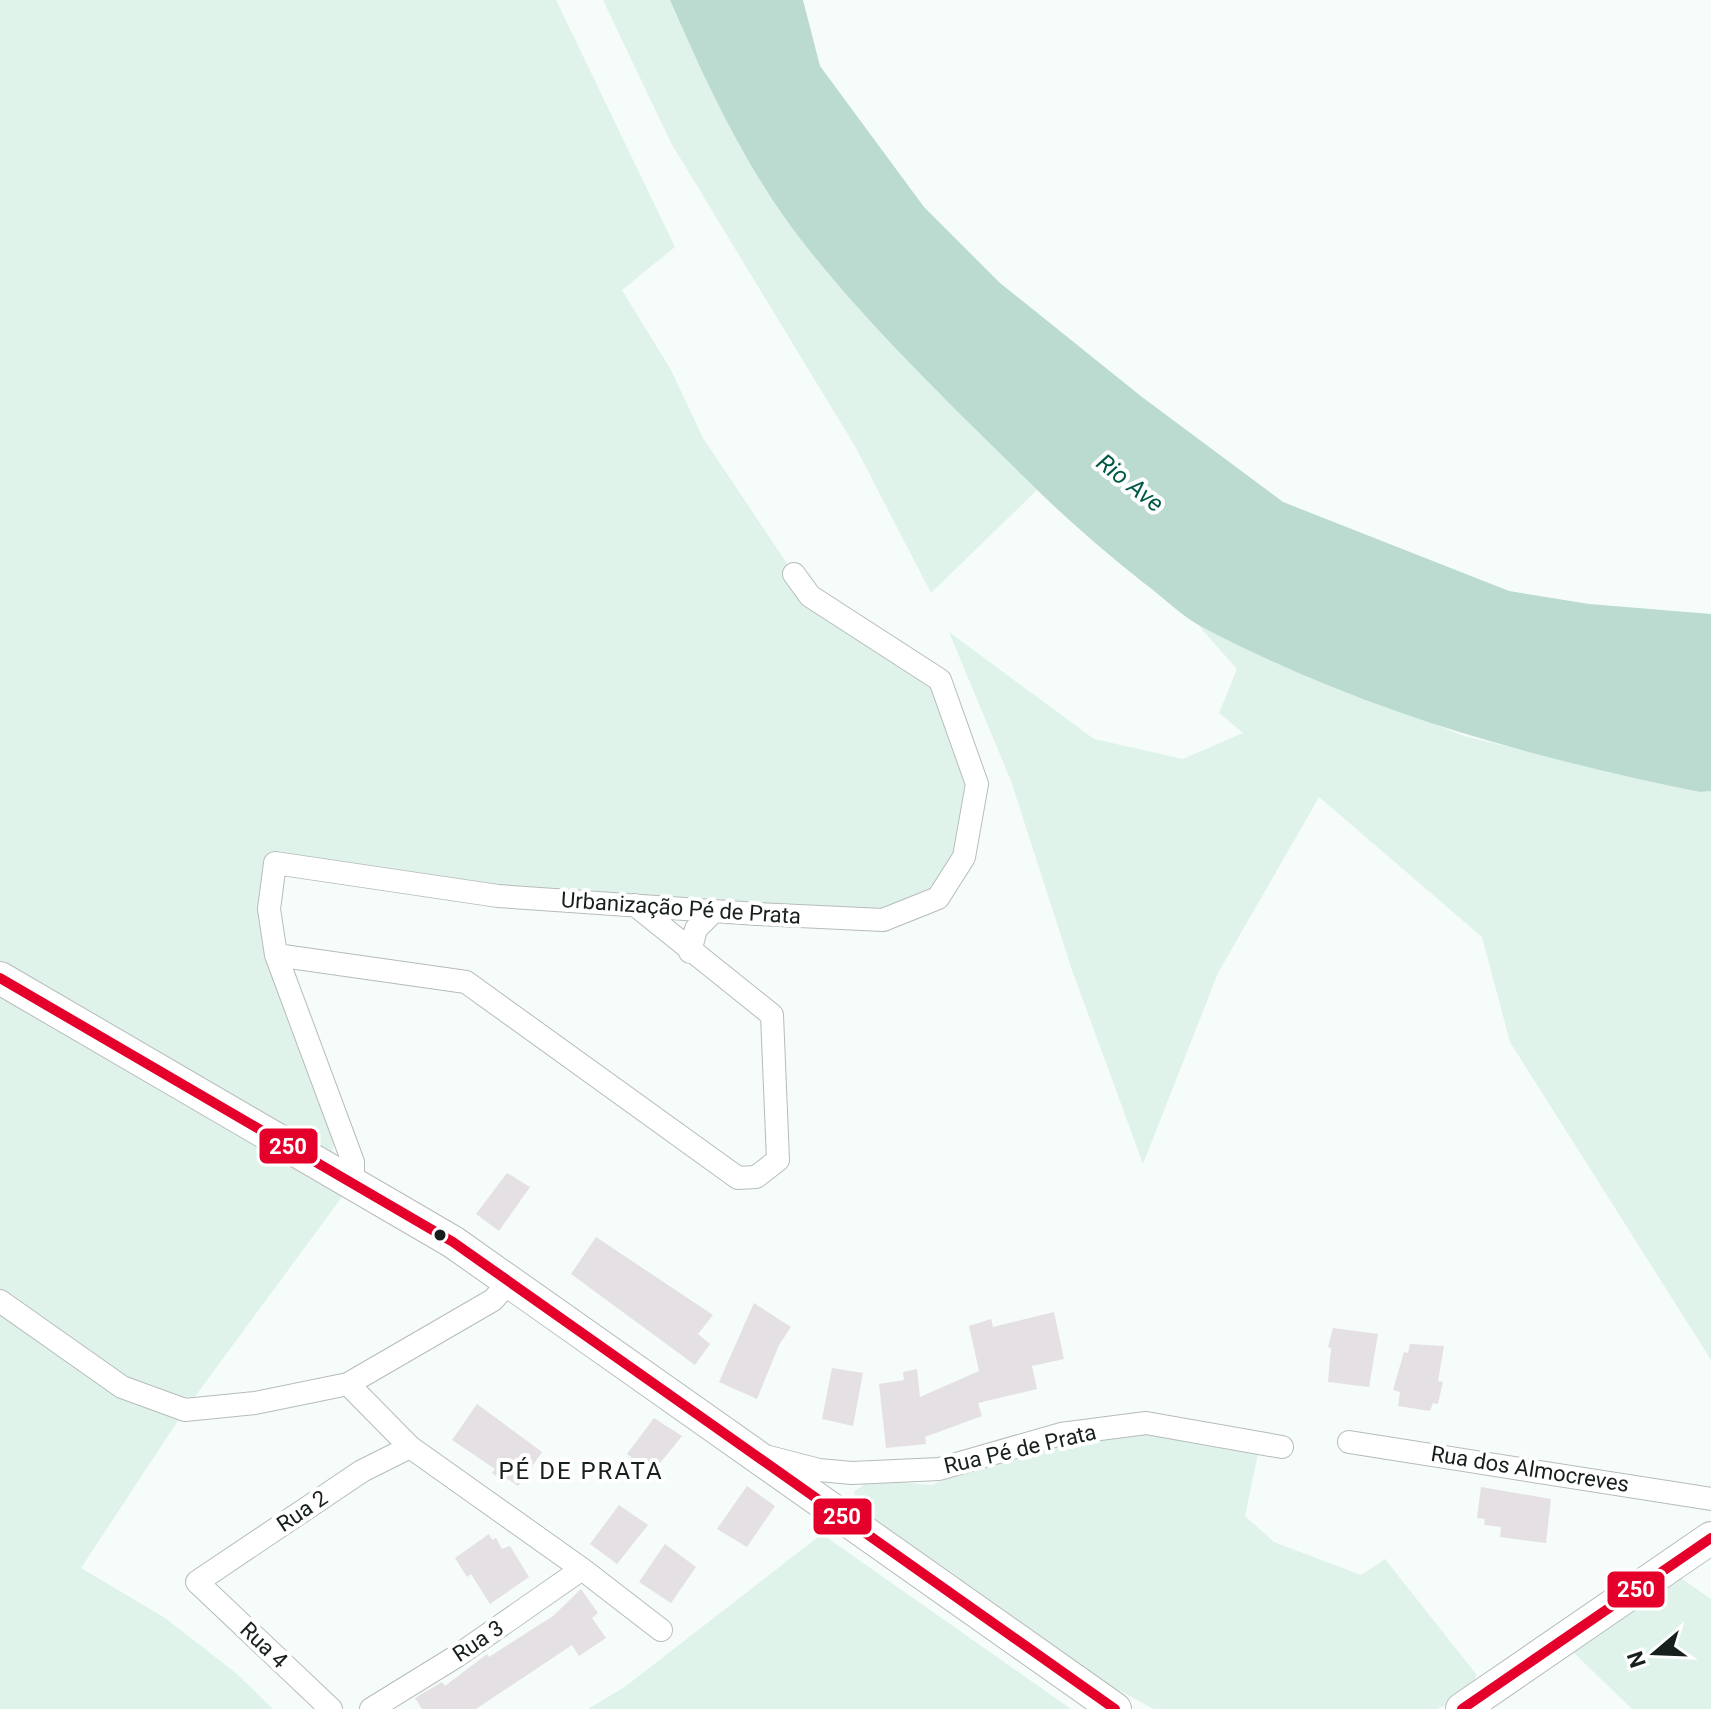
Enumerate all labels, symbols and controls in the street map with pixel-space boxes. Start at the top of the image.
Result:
water label: Rio Ave [1091,448,1169,518]
street label: Urbanização Pé de Prata [560,887,802,929]
line badge: 250 [258,1127,319,1165]
text: 250 [269,1134,307,1159]
unlabelled marker [432,1227,448,1243]
street label: Rua Pé de Prata [941,1419,1099,1479]
street label: Rua dos Almocreves [1429,1441,1631,1497]
district label: PÉ DE PRATA [498,1457,664,1485]
street label: Rua 2 [272,1485,332,1537]
line badge: 250 [812,1497,873,1536]
text: 250 [823,1504,861,1529]
line badge: 250 [1606,1570,1666,1609]
text: 250 [1617,1577,1655,1602]
north arrow [1615,1613,1695,1693]
street label: Rua 3 [448,1615,508,1667]
street label: Rua 4 [235,1617,293,1673]
text: N [1622,1648,1651,1671]

